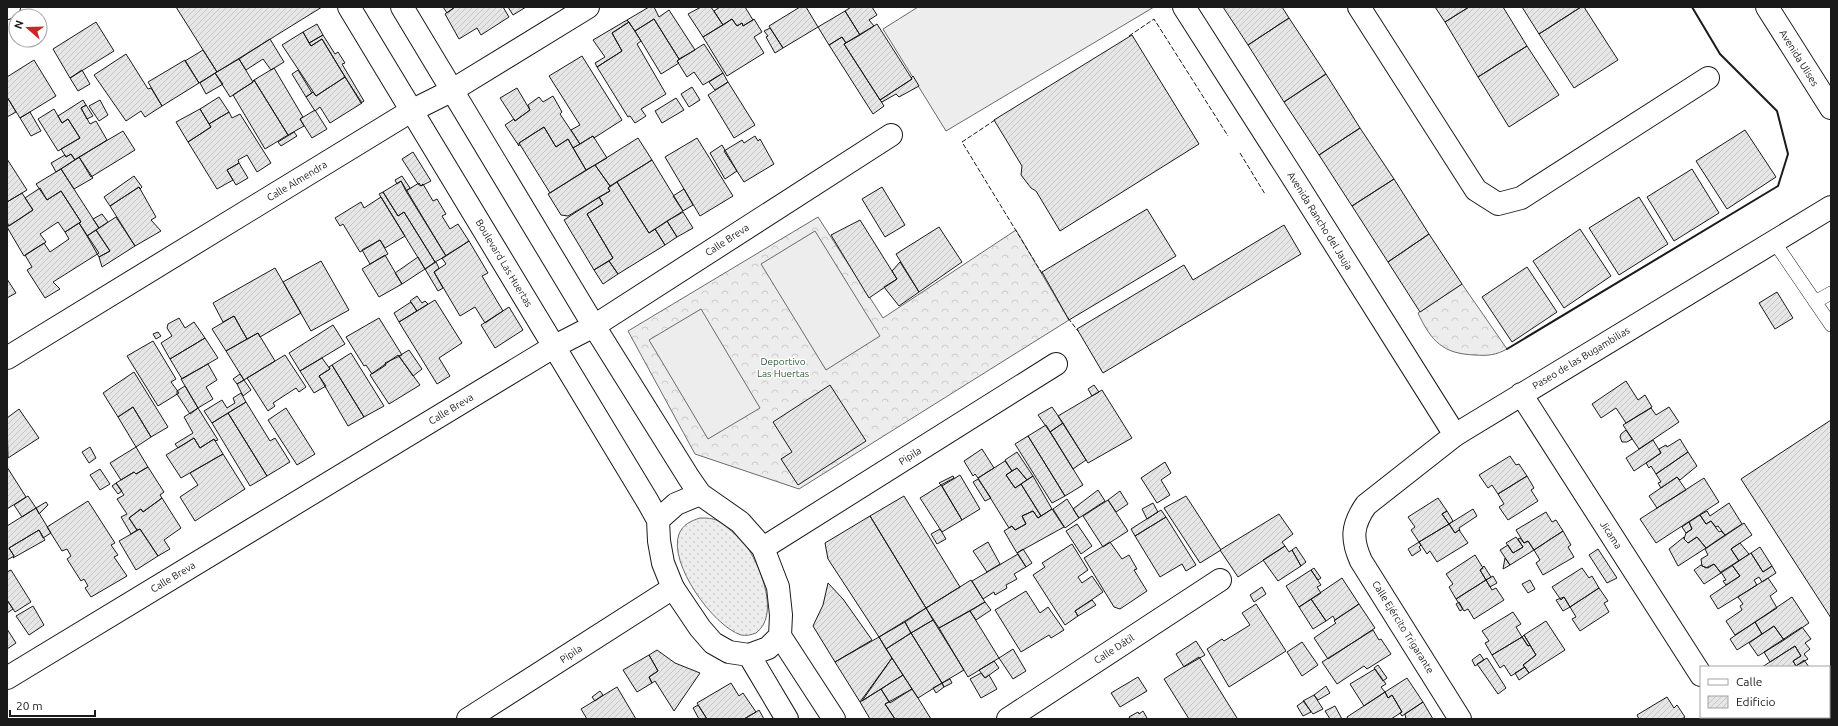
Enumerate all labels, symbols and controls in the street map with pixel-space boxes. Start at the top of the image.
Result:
north arrow [8,8,48,48]
text: N [12,19,26,30]
street label: Avenida Ulises [1777,28,1821,88]
street label: Calle Almendra [265,159,329,203]
street label: Avenida Rancho del Jauja [1285,170,1355,272]
street label: Boulevard Las Huertas [473,217,535,309]
street label: Calle Breva [703,222,751,258]
street label: Paseo de las Bugambilias [1530,325,1632,391]
park label: Deportivo Las Huertas [757,356,809,379]
street label: Calle Breva [427,391,475,427]
street label: Pipila [897,445,923,467]
street label: Jicama [1598,519,1624,551]
street label: Calle Breva [149,559,197,595]
street label: Calle Ejército Trigarante [1370,579,1436,675]
street label: Calle Dátil [1092,632,1136,666]
street label: Pipila [558,643,584,665]
legend [1700,666,1830,718]
text: Calle [1736,675,1762,688]
scale bar [10,692,95,718]
text: Edificio [1736,695,1776,708]
text: 20 m [16,699,43,712]

